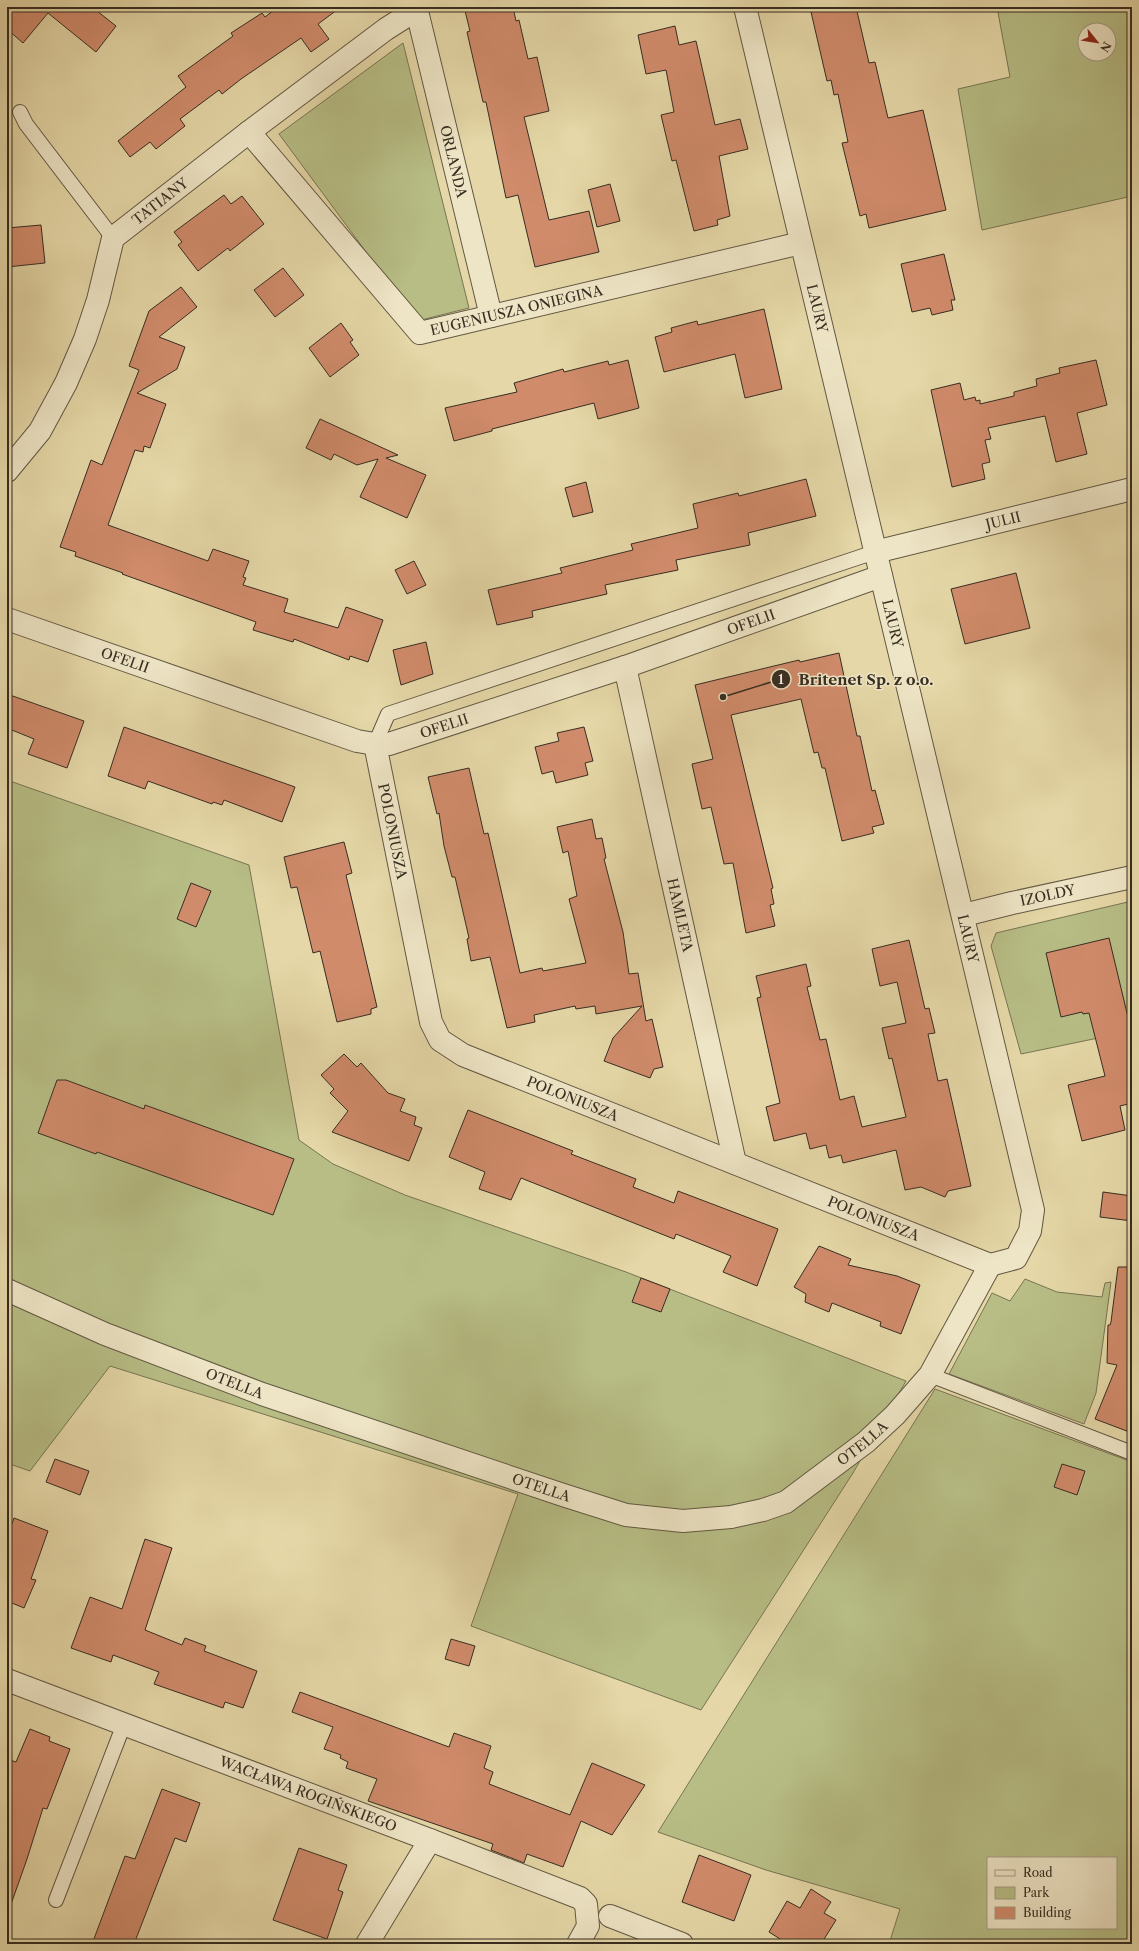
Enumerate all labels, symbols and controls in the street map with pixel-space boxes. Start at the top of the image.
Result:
north arrow [1077,22,1117,62]
text: N [1097,39,1114,55]
street label: ORLANDA [436,123,471,200]
street label: TATIANY [128,173,193,229]
street label: EUGENIUSZA ONIEGINA [428,281,605,339]
street label: LAURY [803,282,832,336]
street label: JULII [982,508,1023,534]
street label: LAURY [878,597,907,651]
street label: OFELII [725,605,778,639]
street label: OFELII [98,643,152,677]
callout: Britenet Sp. z o.o. [771,666,941,693]
text: Britenet Sp. z o.o. [799,670,933,689]
text: 1 [778,672,784,687]
street label: OFELII [418,710,471,742]
street label: POLONIUSZA [374,782,411,881]
street label: HAMLETA [663,876,697,954]
street label: IZOLDY [1018,880,1078,910]
street label: LAURY [954,913,983,966]
street label: POLONIUSZA [524,1072,622,1125]
street label: POLONIUSZA [825,1192,923,1245]
street label: OTELLA [203,1364,267,1403]
street label: OTELLA [833,1417,892,1470]
street label: OTELLA [510,1470,573,1506]
street label: WACŁAWA ROGIŃSKIEGO [216,1752,399,1836]
legend [987,1857,1117,1929]
text: Road [1023,1865,1053,1880]
text: Park [1023,1885,1050,1900]
text: Building [1023,1905,1071,1920]

